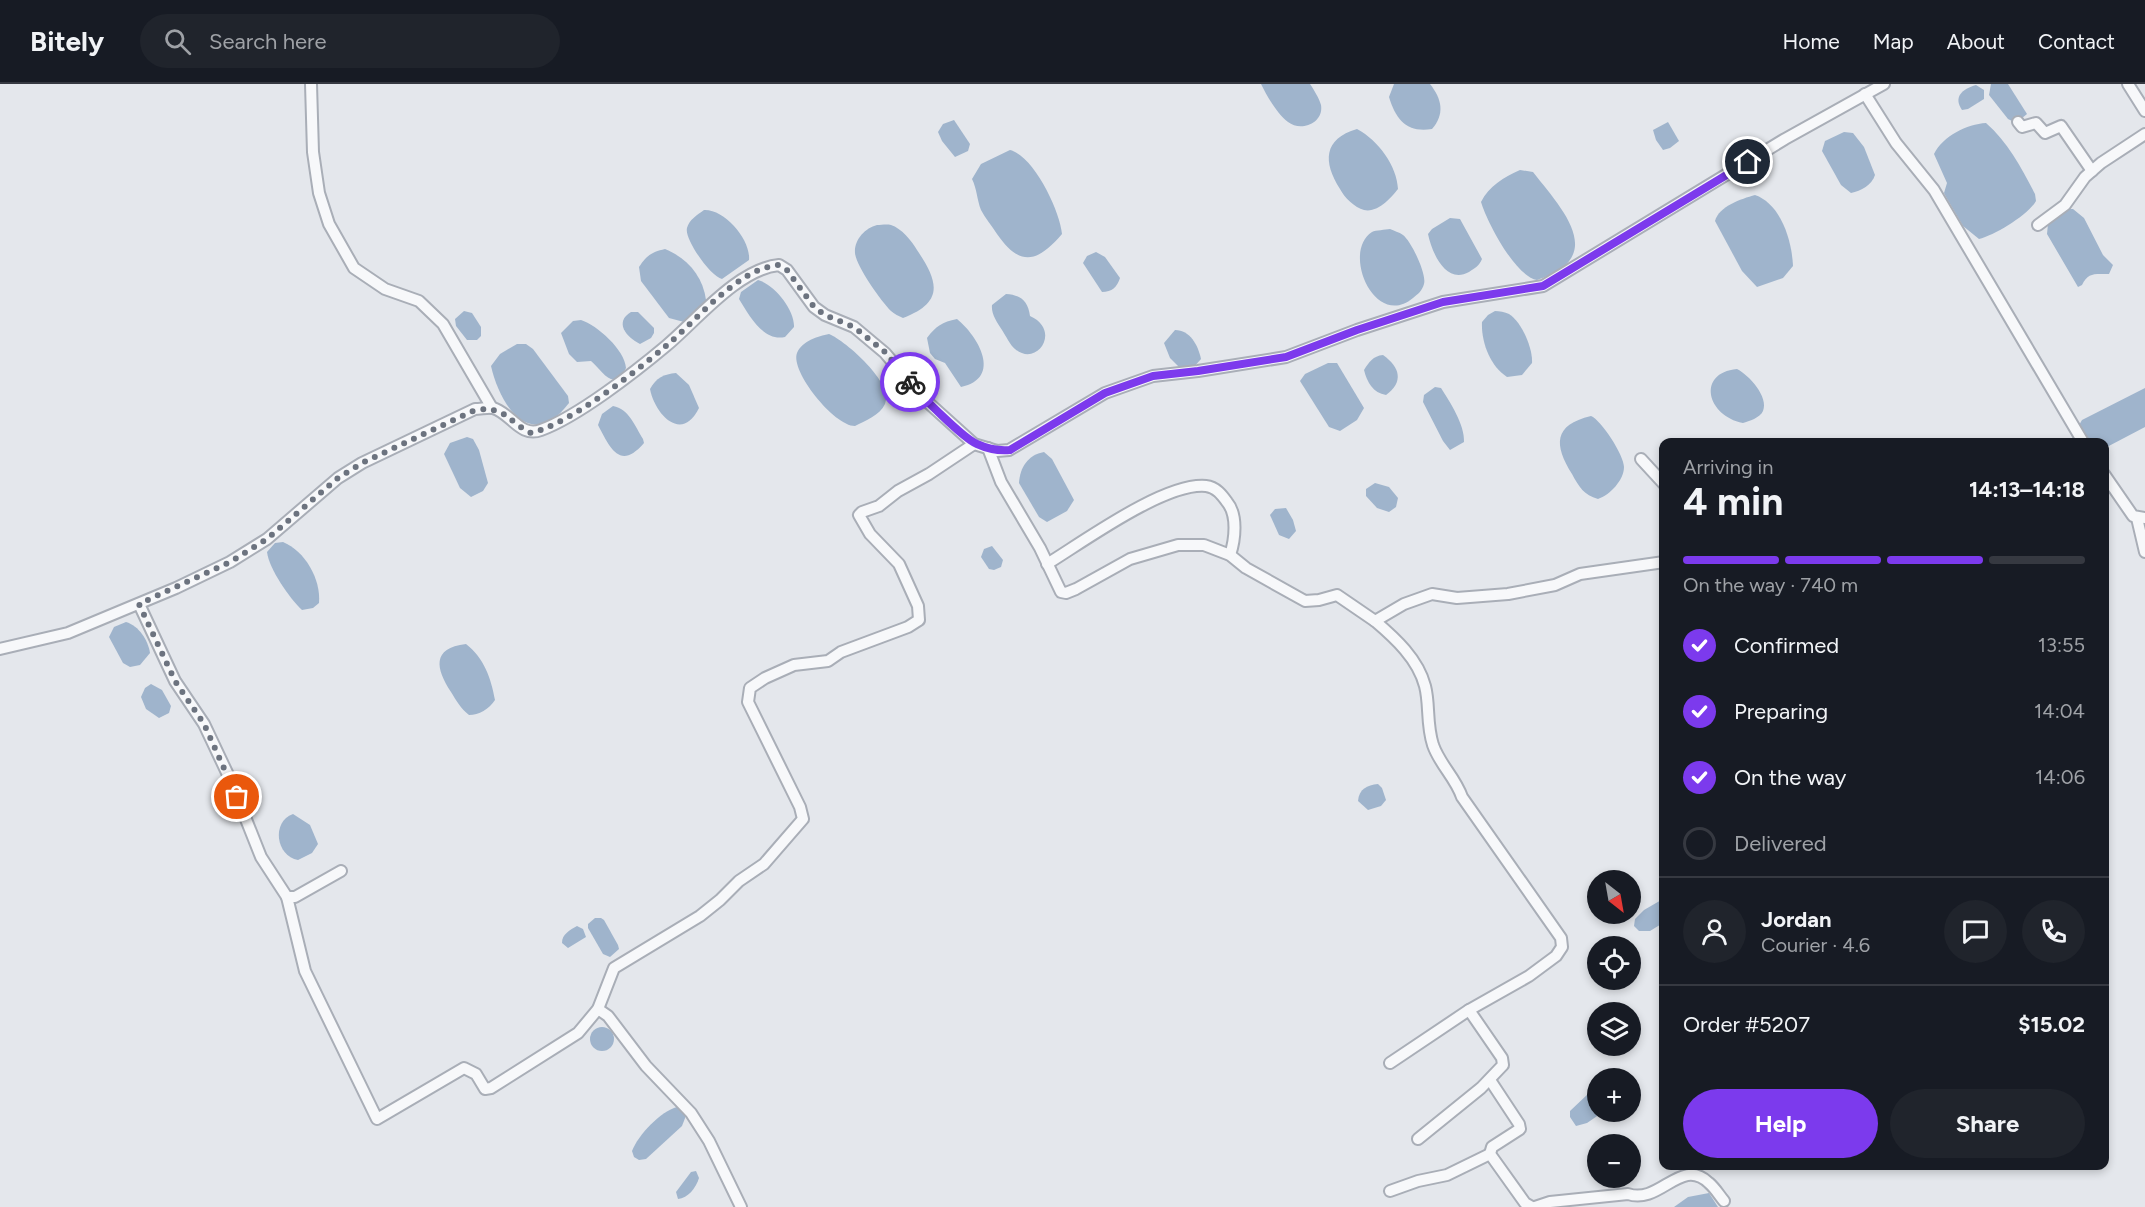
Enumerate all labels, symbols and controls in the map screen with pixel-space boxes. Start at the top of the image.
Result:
search box [140,14,560,68]
text: Bitely [30,24,104,58]
icon: search [161,25,194,58]
text: Search here [209,28,327,55]
text: Home [1783,29,1840,54]
text: Map [1873,29,1914,54]
text: About [1947,29,2005,54]
text: Contact [2038,29,2115,54]
pin [1722,136,1773,187]
icon: home [1731,145,1764,178]
courier [880,352,940,412]
icon: bike [894,366,927,399]
text: Arriving in [1683,455,1773,479]
text: 14:13–14:18 [1969,476,2085,503]
text: 4 min [1683,478,1783,525]
text: On the way · 740 m [1683,573,1858,597]
icon: check [1683,629,1716,662]
text: Confirmed [1734,632,1839,659]
text: 13:55 [2038,633,2085,657]
icon: check [1683,695,1716,728]
text: Preparing [1734,698,1828,725]
text: 14:04 [2034,699,2085,723]
icon: check [1683,761,1716,794]
text: On the way [1734,764,1846,791]
text: 14:06 [2035,765,2085,789]
pin [211,771,262,822]
icon: bag [220,780,253,813]
text: Delivered [1734,830,1827,857]
north arrow [1587,870,1641,924]
map controls [1587,870,1641,1188]
button: person [1683,900,1746,963]
button: chat [1944,900,2007,963]
button: phone [2022,900,2085,963]
text: Jordan [1761,906,1832,933]
text: Courier · 4.6 [1761,933,1870,957]
button: locate [1587,936,1641,990]
button: layers [1587,1002,1641,1056]
text: Order #5207 [1683,1011,1810,1038]
text: $15.02 [2018,1011,2085,1038]
button: + [1587,1068,1641,1122]
button: Help [1683,1089,1878,1158]
button: Share [1890,1089,2085,1158]
button: − [1587,1134,1641,1188]

